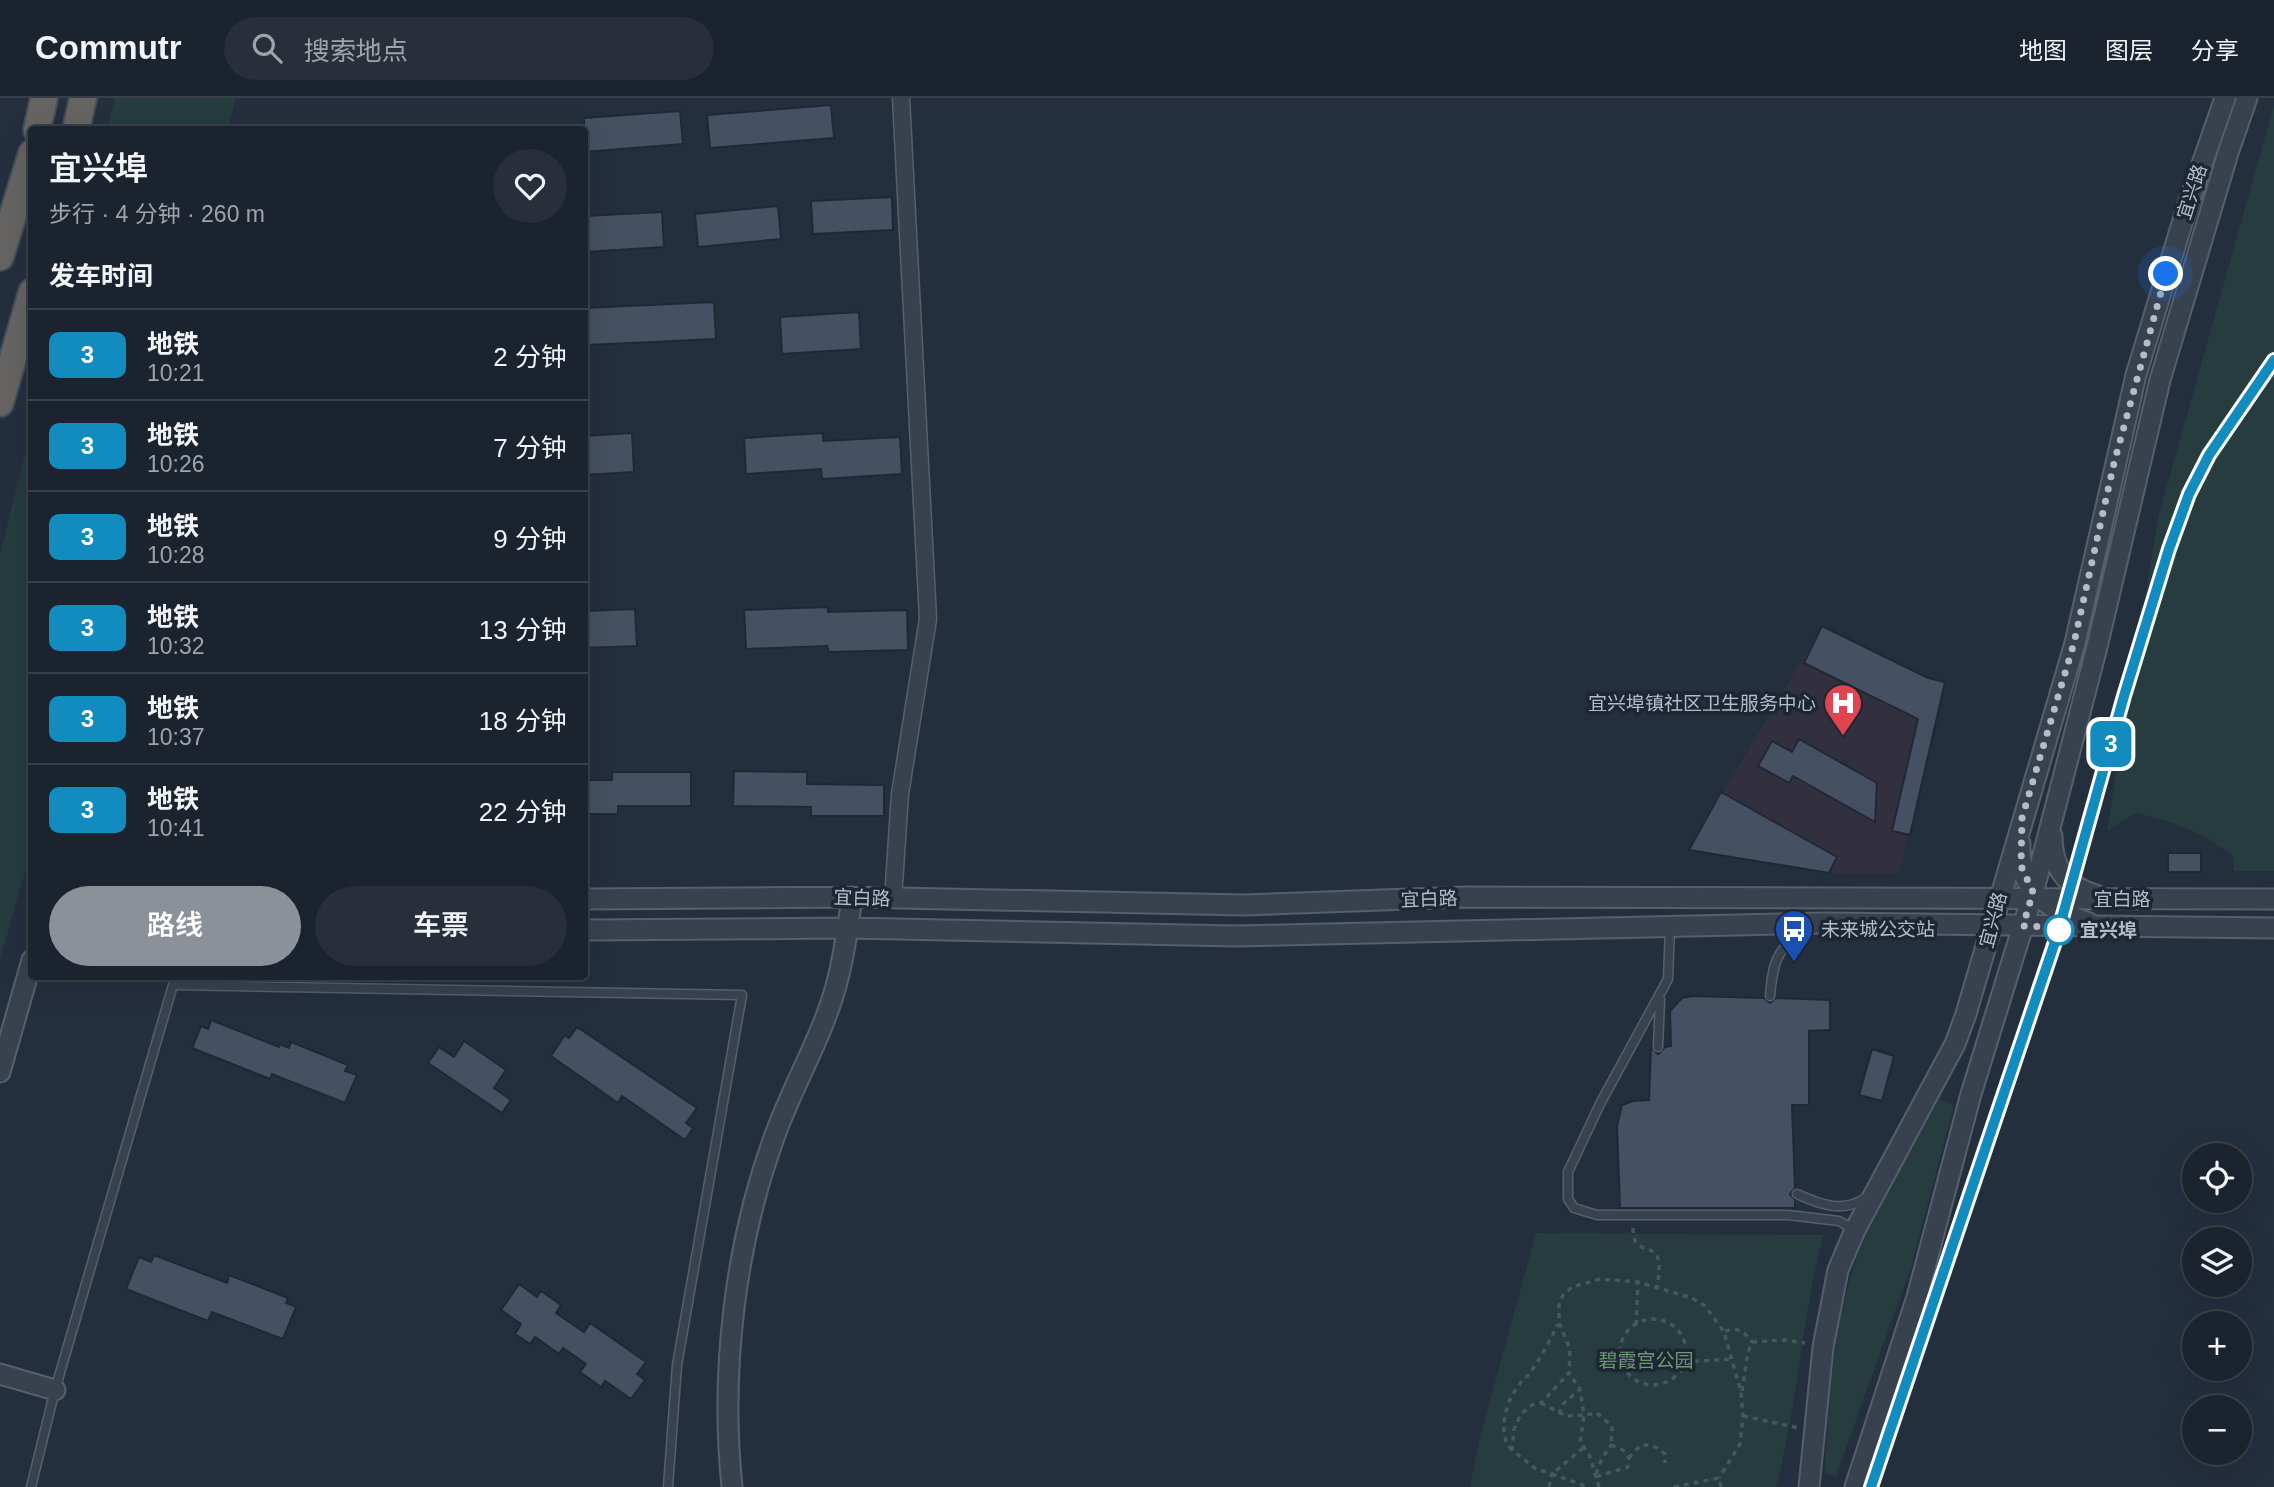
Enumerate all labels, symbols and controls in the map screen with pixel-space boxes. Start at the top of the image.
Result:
search box [224,17,714,80]
text: Commutr [35,29,182,66]
icon: search [248,29,286,67]
text: 搜索地点 [304,36,408,66]
text: 地图 [2019,37,2067,64]
text: 图层 [2105,37,2153,64]
text: 分享 [2191,37,2239,64]
button: heart [493,149,567,223]
text: 宜兴埠 [49,150,148,187]
street label: 宜兴路 [2173,162,2211,222]
text: 步行 · 4 分钟 · 260 m [49,201,265,227]
your location [2148,256,2183,291]
text: 发车时间 [49,261,153,291]
text: 地铁 [147,329,199,359]
text: 3 [81,341,94,368]
text: 2 分钟 [493,342,567,372]
text: 10:21 [147,360,205,386]
text: 地铁 [147,420,199,450]
text: 3 [81,432,94,459]
text: 7 分钟 [493,433,567,463]
text: 10:26 [147,451,205,477]
text: 地铁 [147,511,199,541]
text: 3 [81,523,94,550]
text: 9 分钟 [493,524,567,554]
text: 10:28 [147,542,205,568]
text: 地铁 [147,602,199,632]
text: 3 [81,614,94,641]
text: 13 分钟 [479,615,567,645]
text: 10:32 [147,633,205,659]
hospital icon: 宜兴埠镇社区卫生服务中心 [1822,682,1864,737]
text: 地铁 [147,693,199,723]
place label: 宜兴埠镇社区卫生服务中心 [1588,693,1816,714]
text: 3 [81,705,94,732]
text: 18 分钟 [479,706,567,736]
line badge: 3 [2088,721,2134,767]
text: 10:37 [147,724,205,750]
text: 3 [2104,730,2118,757]
text: 地铁 [147,784,199,814]
text: 3 [81,796,94,823]
text: 22 分钟 [479,797,567,827]
text: 10:41 [147,815,205,841]
button: 路线 [49,886,301,966]
button: 车票 [315,886,567,966]
street label: 宜白路 [833,887,891,909]
street label: 宜白路 [1400,888,1458,910]
street label: 宜白路 [2093,889,2151,910]
street label: 宜兴路 [1975,890,2011,950]
bus stop icon: 未来城公交站 [1773,908,1815,963]
marker: 宜兴埠 [2044,915,2074,945]
place label: 未来城公交站 [1821,919,1935,940]
place label: 宜兴埠 [2080,920,2137,941]
map controls [2182,1143,2252,1465]
button: locate [2182,1143,2252,1213]
button: layers [2182,1227,2252,1297]
button: + [2182,1311,2252,1381]
park label: 碧霞宫公园 [1598,1350,1694,1371]
button: − [2182,1395,2252,1465]

